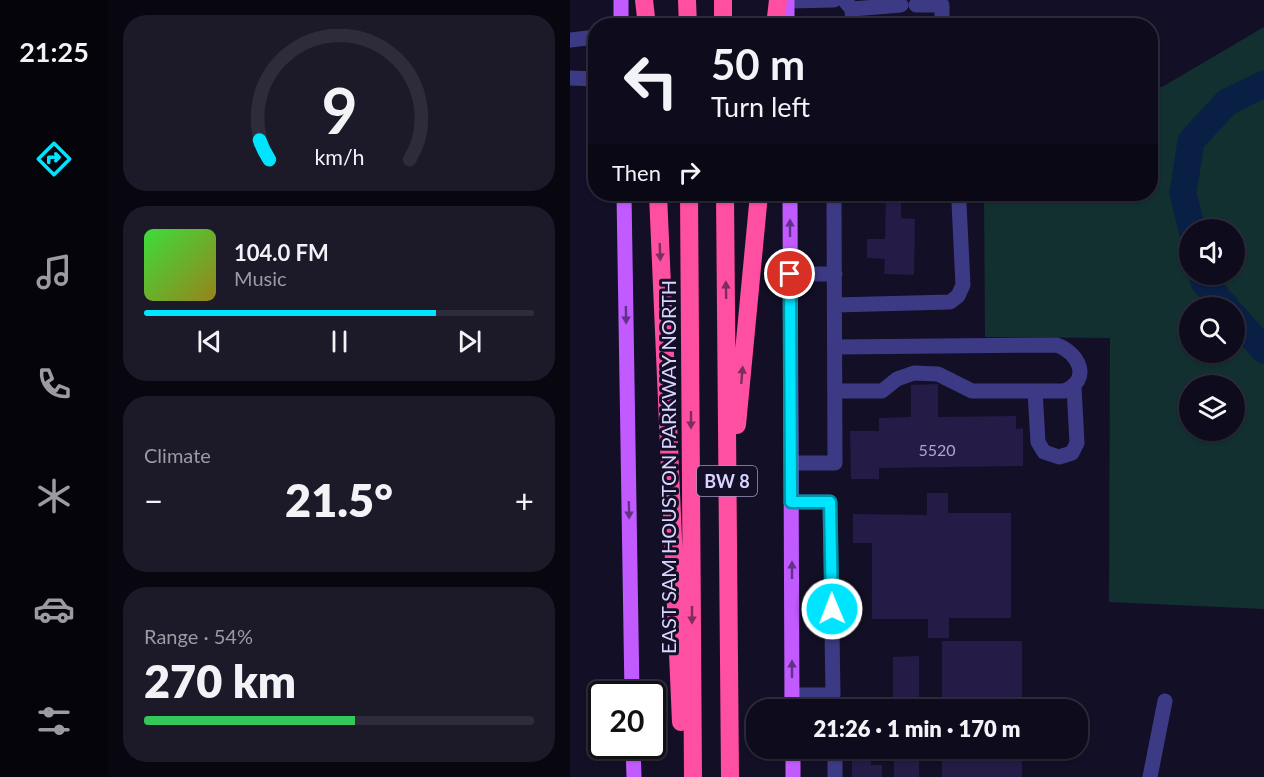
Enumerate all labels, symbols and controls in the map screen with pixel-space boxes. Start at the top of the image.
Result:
text: 21:25 [19,35,89,68]
text: 50 m [711,39,805,89]
icon: left [612,42,690,120]
text: 9 [321,72,357,147]
text: Turn left [711,90,810,123]
icon: directions [33,138,75,180]
text: km/h [314,144,364,170]
icon: right [673,156,706,189]
text: Then [612,159,661,186]
one-way arrow [785,218,795,237]
map controls [1179,219,1245,441]
button: sound [1179,219,1245,285]
text: 104.0 FM [234,239,329,266]
one-way arrow [655,242,665,261]
pin [764,248,815,299]
icon: music [33,251,75,293]
icon: arrive [773,257,806,290]
text: Music [234,266,287,290]
street label: EAST SAM HOUSTON PARKWAY NORTH [656,280,680,654]
one-way arrow [721,281,730,300]
button: search [1179,297,1245,363]
one-way arrow [621,305,631,324]
icon: previous [193,325,226,358]
icon: pause [323,325,356,358]
icon: next [453,325,486,358]
icon: phone [33,363,75,405]
one-way arrow [737,365,747,384]
button: layers [1179,375,1245,441]
one-way arrow [686,410,696,429]
house number: 5520 [918,440,956,459]
text: Climate [144,443,211,467]
road number: BW 8 [697,466,757,496]
text: 21.5° [285,473,393,527]
icon: climate [33,475,75,517]
text: − [144,480,163,520]
text: + [515,480,534,520]
one-way arrow [624,500,634,519]
one-way arrow [787,560,797,579]
position arrow [800,577,864,641]
icon: car [33,588,75,630]
one-way arrow [687,605,697,624]
text: Range · 54% [144,624,253,648]
text: 270 km [144,654,296,708]
one-way arrow [787,659,797,678]
speed limit sign: 20 [588,681,666,759]
icon: filters [33,700,75,742]
text: 21:26 · 1 min · 170 m [814,715,1020,742]

